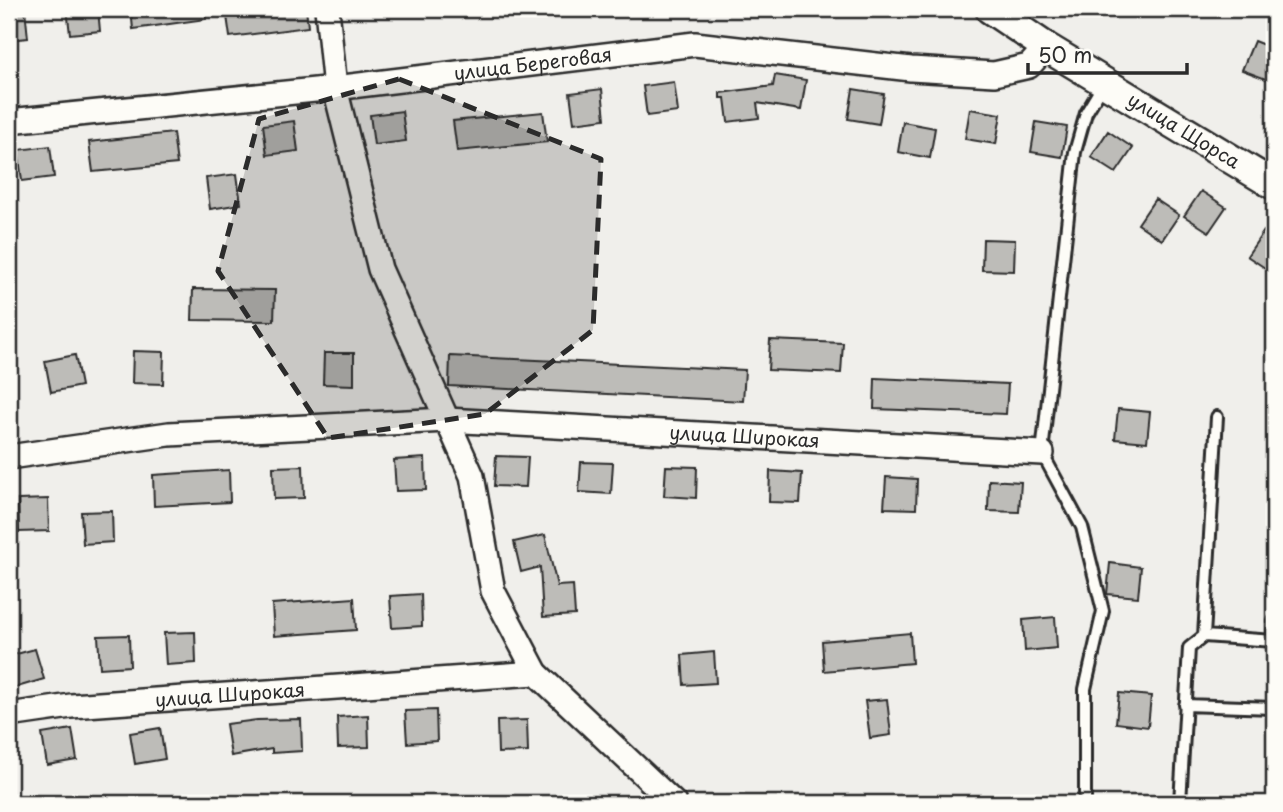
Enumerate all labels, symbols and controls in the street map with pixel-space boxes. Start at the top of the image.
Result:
scale bar [1028,32,1187,76]
text: 50 m [1038,38,1092,70]
street label: улица Береговая [452,39,613,86]
street label: улица Щорса [1123,85,1246,175]
street label: улица Широкая [669,417,820,454]
street label: улица Широкая [154,674,306,713]

